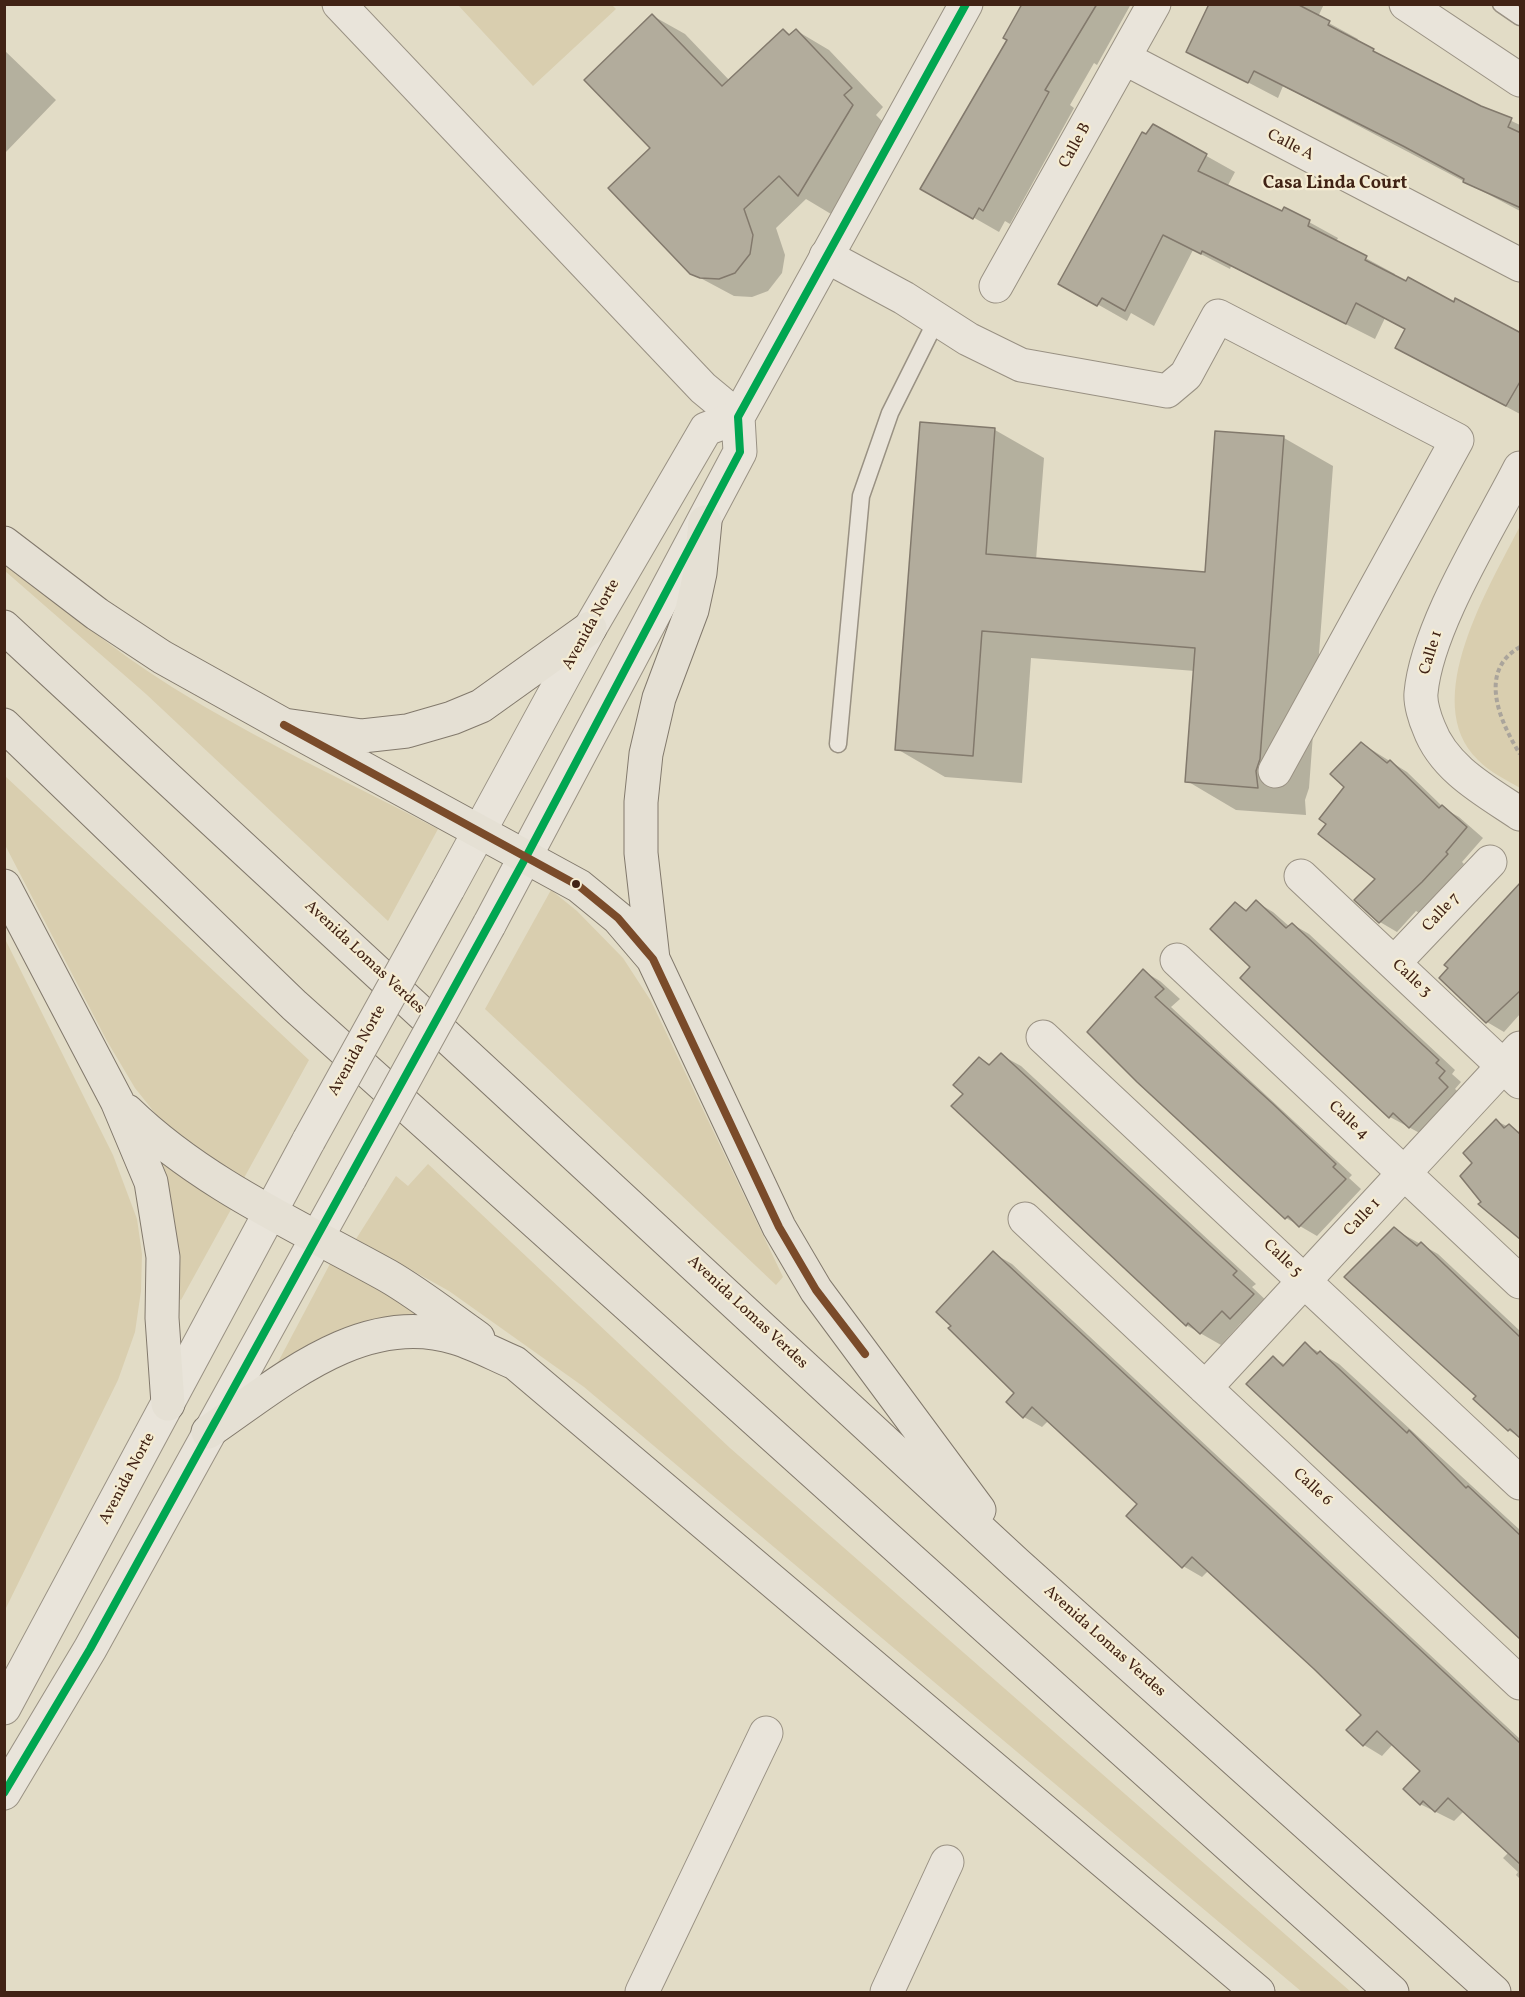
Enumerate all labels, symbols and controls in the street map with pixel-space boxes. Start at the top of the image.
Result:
street label: Calle B [1056,120,1096,172]
street label: Calle A [1263,126,1317,166]
district label: Casa Linda Court [1263,174,1407,196]
street label: Avenida Norte [559,576,625,674]
street label: Calle 1 [1416,629,1448,677]
unlabelled marker [570,878,582,890]
street label: Calle 7 [1419,889,1465,937]
street label: Avenida Lomas Verdes [300,897,428,1019]
street label: Calle 3 [1387,956,1435,1002]
street label: Avenida Norte [325,1002,391,1100]
street label: Calle 4 [1324,1098,1372,1144]
street label: Calle 1 [1341,1195,1385,1241]
street label: Calle 5 [1258,1236,1306,1282]
street label: Avenida Lomas Verdes [683,1252,811,1374]
street label: Avenida Norte [96,1430,160,1528]
street label: Calle 6 [1288,1465,1336,1511]
street label: Avenida Lomas Verdes [1039,1582,1169,1702]

